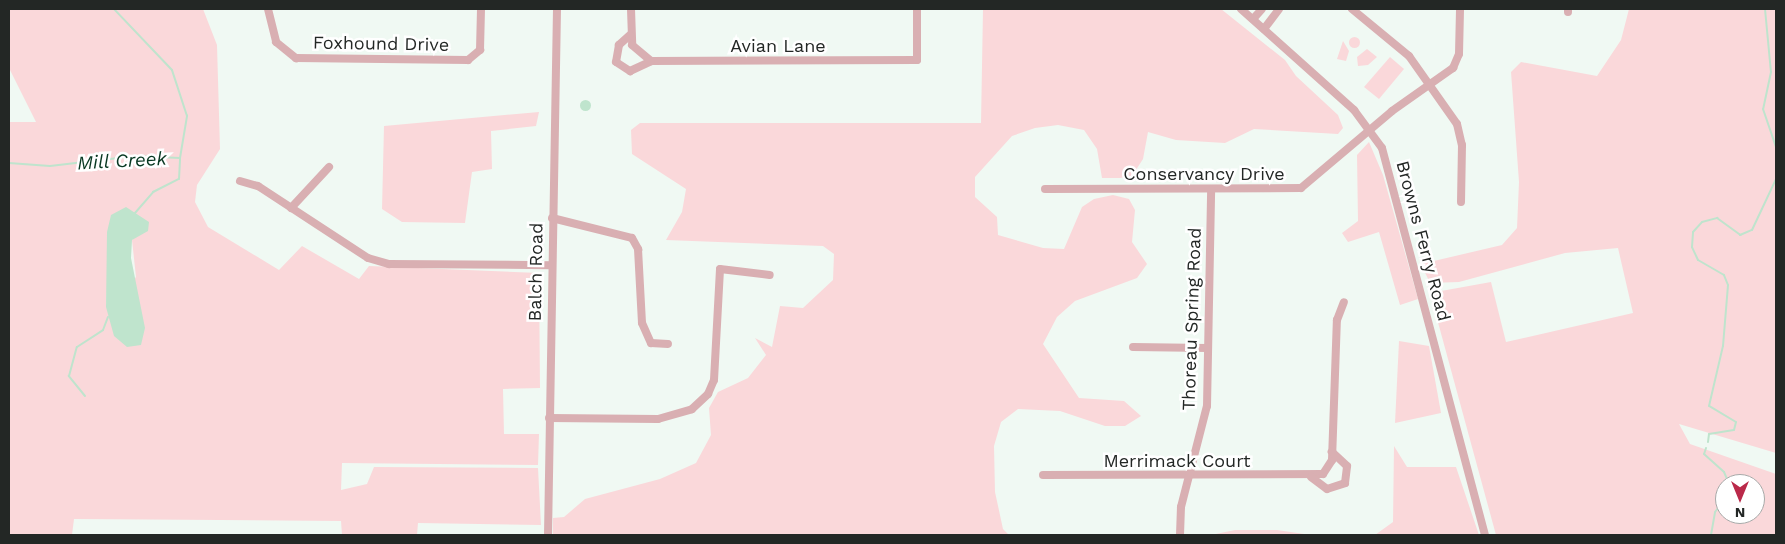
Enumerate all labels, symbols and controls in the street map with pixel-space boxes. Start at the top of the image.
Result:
street label: Foxhound Drive [313,32,449,56]
street label: Avian Lane [730,35,826,57]
water label: Mill Creek [76,147,168,175]
street label: Browns Ferry Road [1391,158,1455,324]
street label: Conservancy Drive [1123,163,1285,185]
street label: Balch Road [524,222,548,322]
street label: Thoreau Spring Road [1178,227,1206,411]
street label: Merrimack Court [1103,450,1251,472]
north arrow [1715,474,1765,524]
text: N [1735,505,1745,521]

